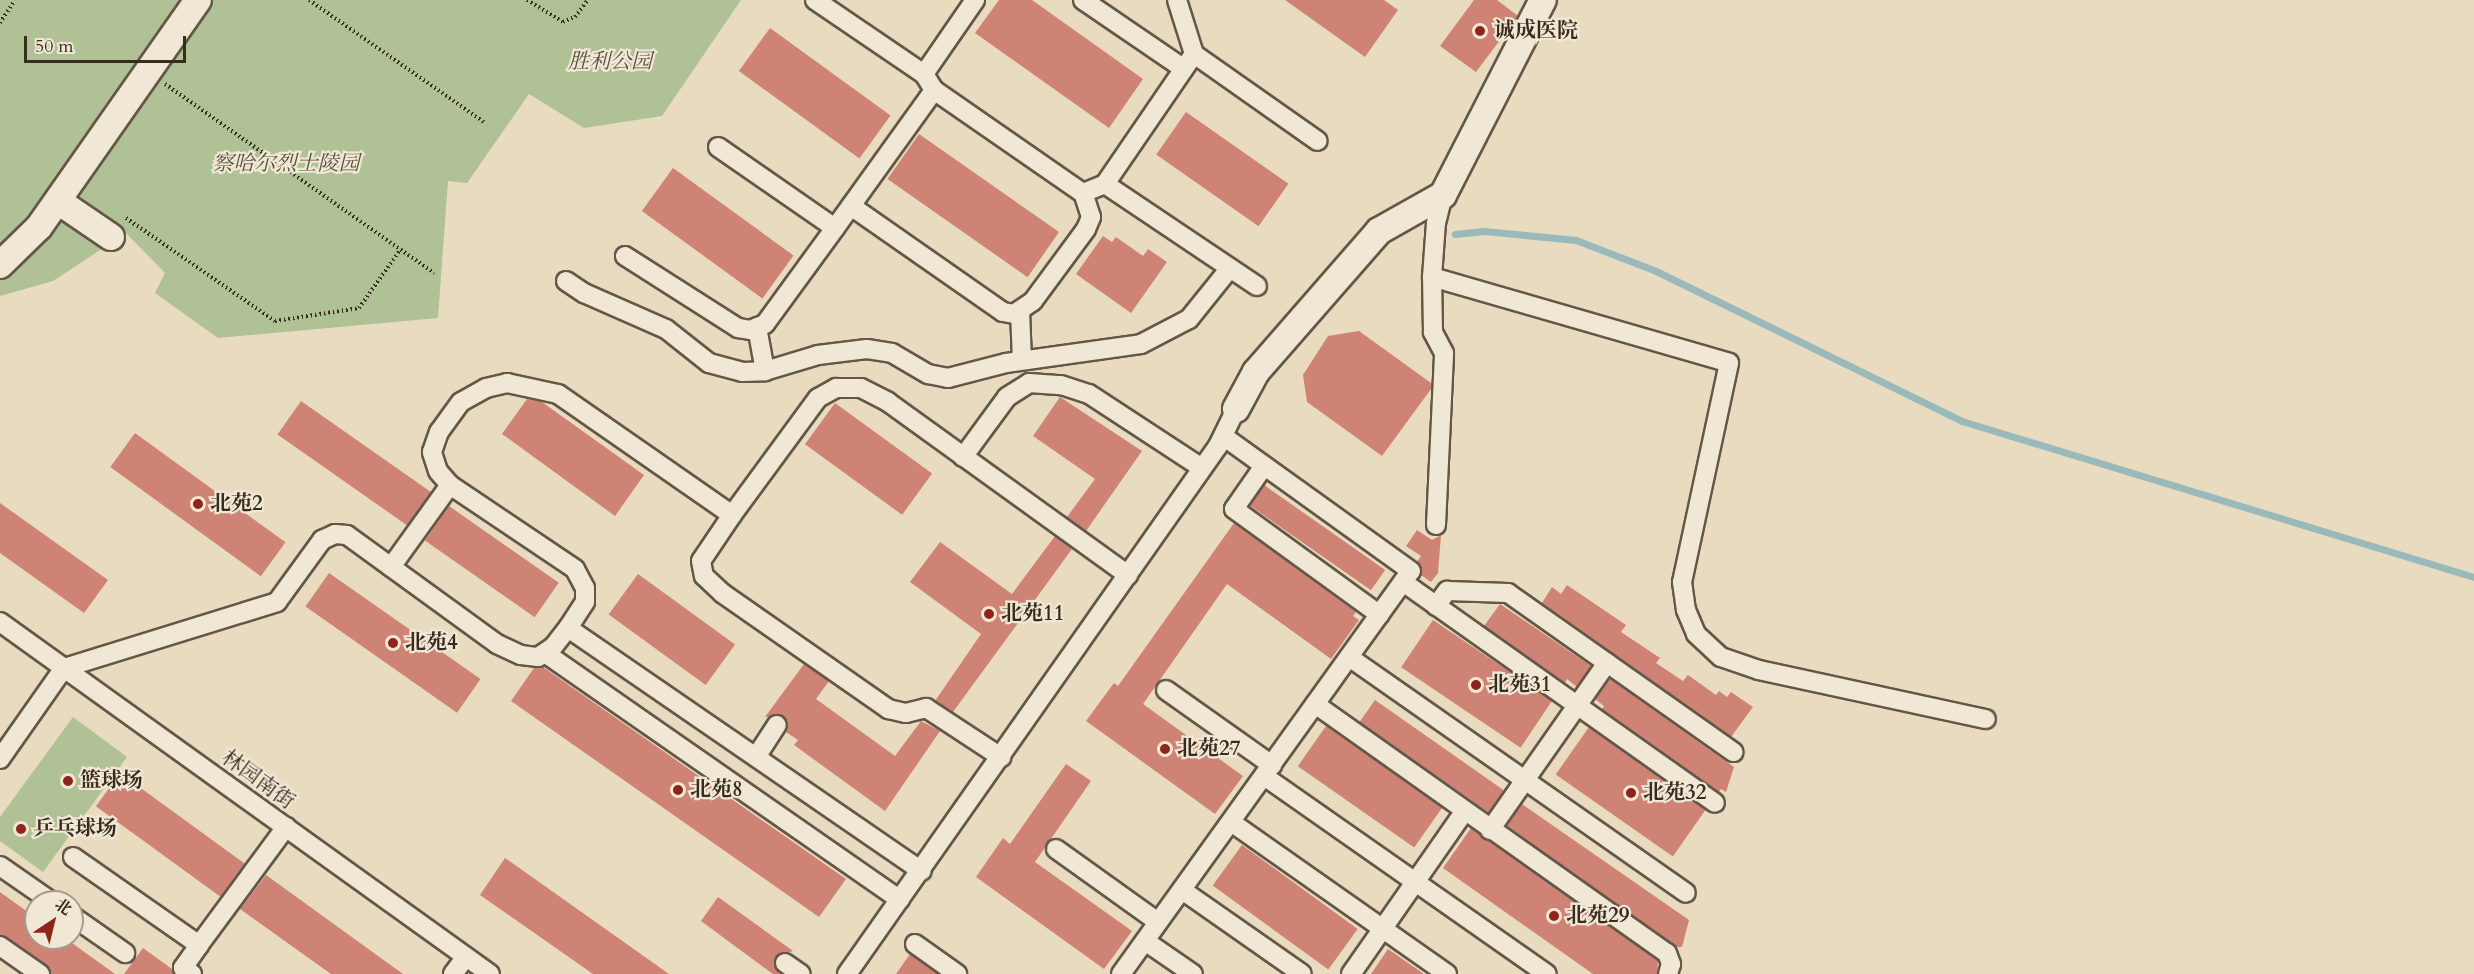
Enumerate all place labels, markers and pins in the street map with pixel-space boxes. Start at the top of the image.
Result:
place label: 诚成医院 [1494,18,1578,44]
marker: 诚成医院 [1471,22,1489,40]
place label: 北苑2 [210,491,263,517]
marker: 北苑2 [191,497,205,511]
place label: 北苑11 [1001,601,1065,627]
marker: 北苑11 [982,607,996,621]
place label: 北苑4 [405,630,458,656]
marker: 北苑4 [386,636,400,650]
place label: 北苑31 [1488,672,1552,698]
marker: 北苑31 [1469,678,1483,692]
place label: 北苑27 [1177,736,1241,762]
marker: 北苑27 [1158,742,1172,756]
place label: 篮球场 [80,768,143,794]
marker: 篮球场 [61,774,75,788]
place label: 北苑8 [690,777,743,803]
place label: 北苑32 [1643,780,1707,806]
marker: 北苑8 [671,783,685,797]
marker: 北苑32 [1624,786,1638,800]
place label: 乒乓球场 [33,816,117,842]
marker: 乒乓球场 [14,822,28,836]
place label: 北苑29 [1566,903,1630,929]
marker: 北苑29 [1547,909,1561,923]

